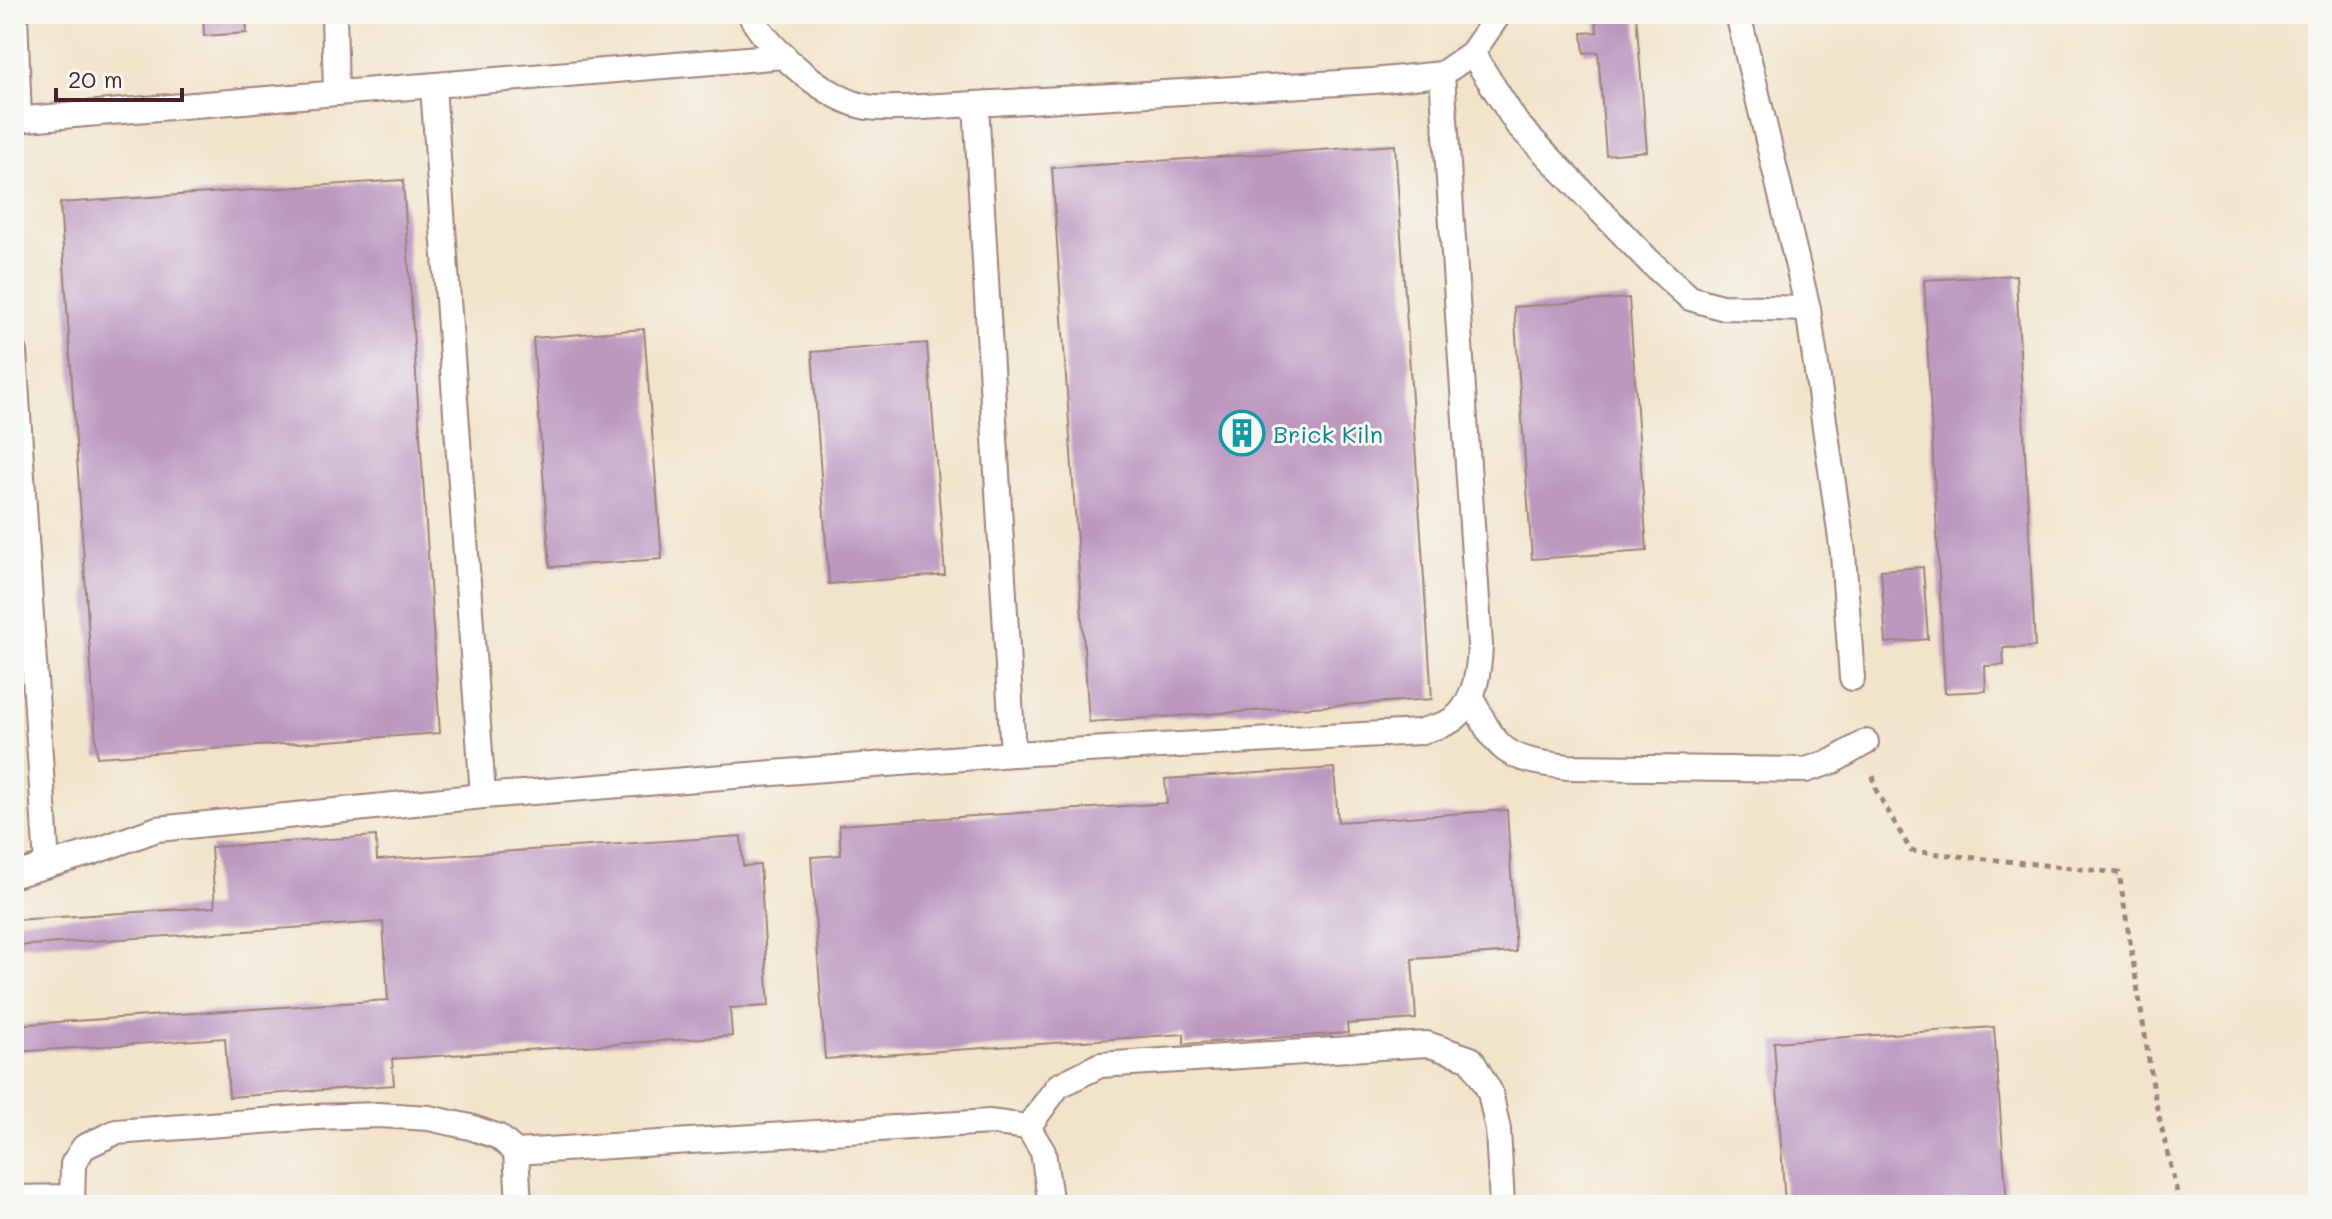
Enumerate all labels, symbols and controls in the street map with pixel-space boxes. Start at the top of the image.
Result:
scale bar [56,52,182,102]
text: 20 m [68,63,123,94]
building icon: Brick Kiln [1218,409,1266,457]
place label: Brick Kiln [1273,418,1383,449]

